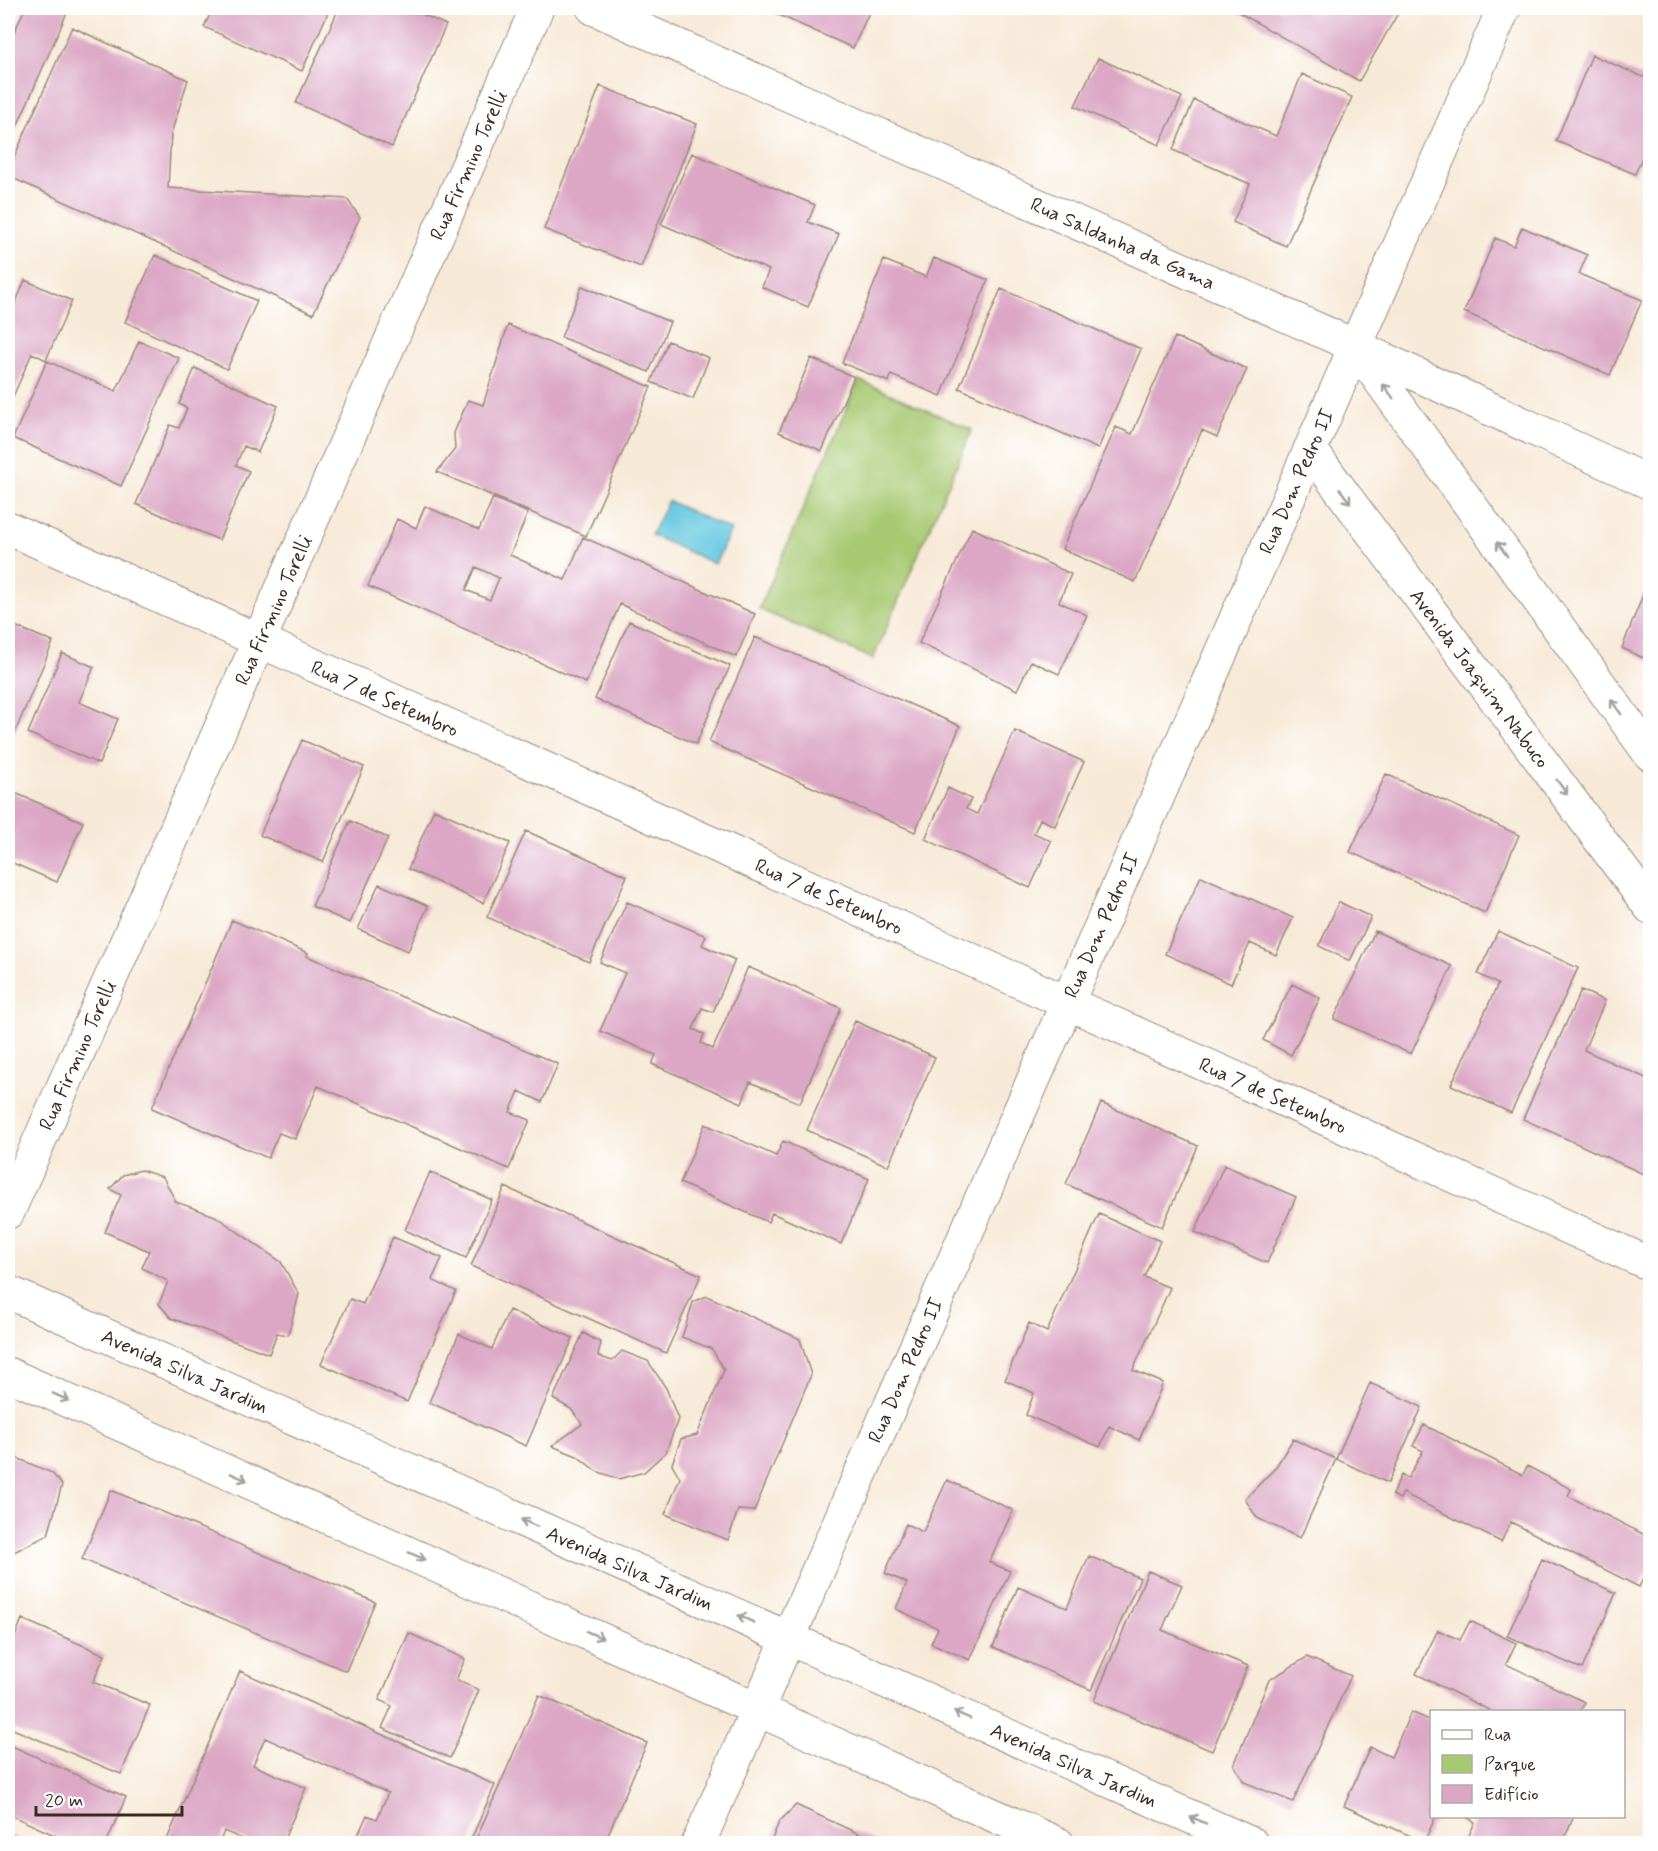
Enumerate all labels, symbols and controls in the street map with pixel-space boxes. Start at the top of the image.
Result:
street label: Rua Firmino Torelli [424,86,514,245]
street label: Rua Saldanha da Gama [1026,191,1219,297]
one-way arrow [1382,383,1394,399]
street label: Rua Dom Pedro II [1253,404,1342,559]
one-way arrow [1339,487,1351,503]
street label: Rua Firmino Torelli [229,531,319,690]
one-way arrow [1496,541,1508,557]
street label: Avenida Joaquim Nabuco [1403,584,1555,774]
street label: Rua 7 de Setembro [306,655,463,744]
one-way arrow [1610,699,1622,716]
one-way arrow [1555,779,1568,795]
street label: Rua Dom Pedro II [1058,848,1147,1003]
street label: Rua 7 de Setembro [750,853,907,942]
street label: Rua Firmino Torelli [33,976,123,1135]
street label: Rua 7 de Setembro [1194,1052,1351,1141]
street label: Rua Dom Pedro II [862,1293,951,1448]
street label: Avenida Silva Jardim [97,1323,272,1421]
one-way arrow [52,1393,70,1404]
one-way arrow [230,1472,248,1483]
one-way arrow [520,1517,539,1528]
street label: Avenida Silva Jardim [542,1520,717,1618]
one-way arrow [408,1551,426,1562]
one-way arrow [737,1613,755,1624]
one-way arrow [586,1630,604,1642]
one-way arrow [954,1709,972,1720]
legend [1430,1710,1625,1818]
street label: Avenida Silva Jardim [986,1717,1161,1815]
text: Rua [1484,1723,1511,1747]
text: Parque [1484,1753,1536,1777]
scale bar [36,1779,182,1817]
text: Edifício [1484,1783,1539,1807]
text: 20 m [45,1789,83,1813]
one-way arrow [1190,1814,1208,1825]

